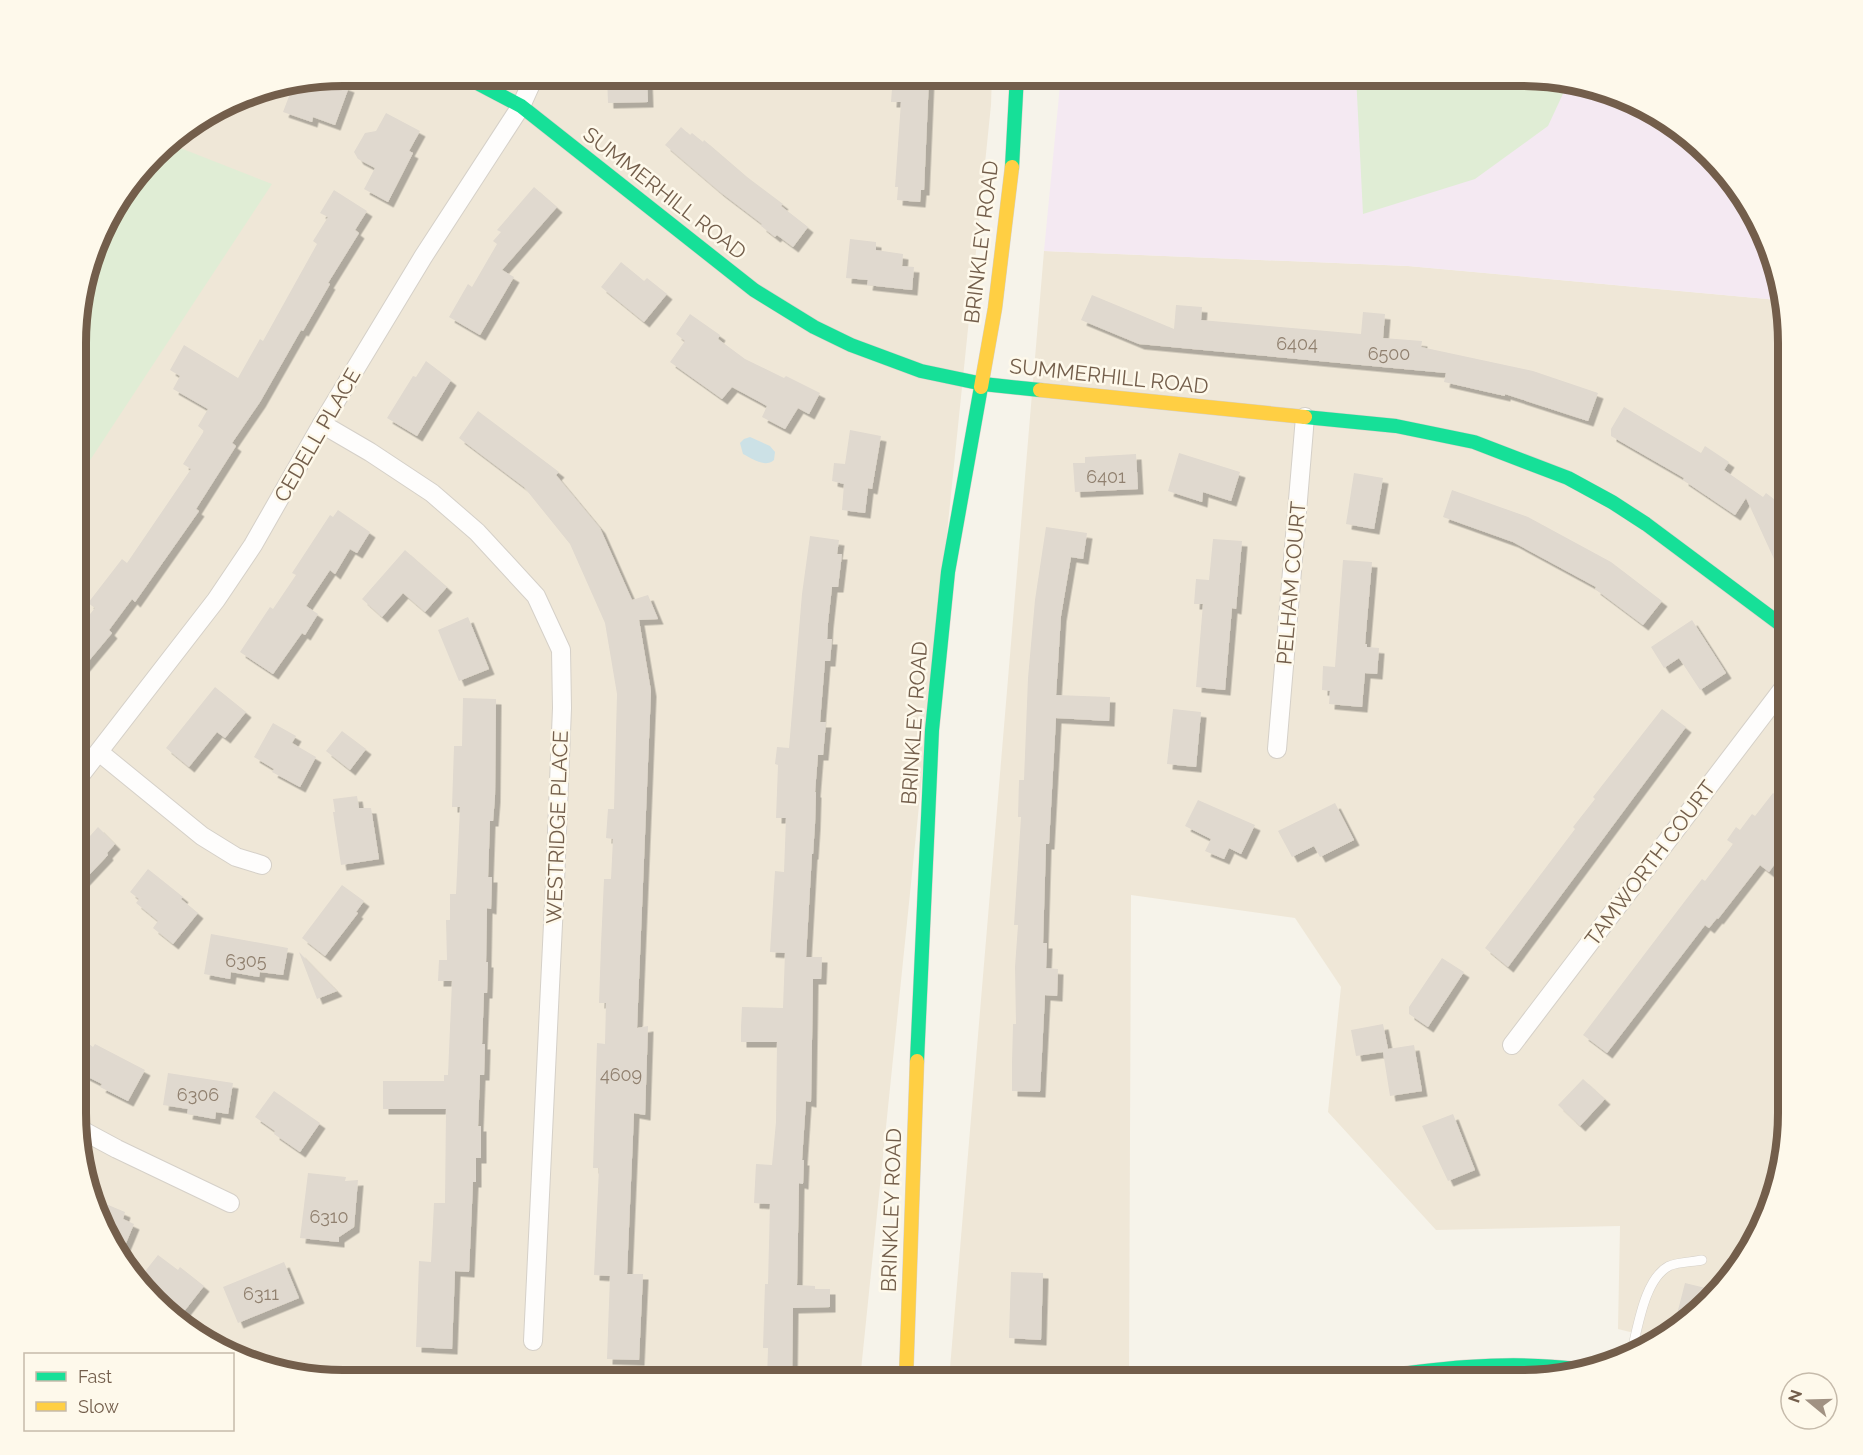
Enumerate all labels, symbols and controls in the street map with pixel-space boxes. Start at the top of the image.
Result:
street label: SUMMERHILL ROAD [578,122,752,264]
street label: BRINKLEY ROAD [959,159,1003,325]
house number: 6404 [1276,333,1318,354]
house number: 6500 [1368,343,1410,364]
street label: SUMMERHILL ROAD [1008,353,1210,399]
street label: CEDELL PLACE [269,364,365,506]
house number: 6401 [1086,466,1126,487]
street label: PELHAM COURT [1271,500,1311,666]
street label: BRINKLEY ROAD [896,640,932,806]
street label: WESTRIDGE PLACE [541,730,573,924]
street label: TAMWORTH COURT [1580,775,1720,951]
house number: 6305 [225,950,267,971]
house number: 4609 [600,1064,642,1085]
house number: 6306 [177,1084,219,1105]
street label: BRINKLEY ROAD [876,1128,906,1292]
house number: 6310 [309,1206,349,1227]
house number: 6311 [243,1283,279,1304]
legend [24,1353,234,1431]
text: Fast [78,1366,112,1387]
north arrow [1779,1371,1839,1431]
text: N [1784,1387,1806,1405]
text: Slow [78,1396,119,1417]

